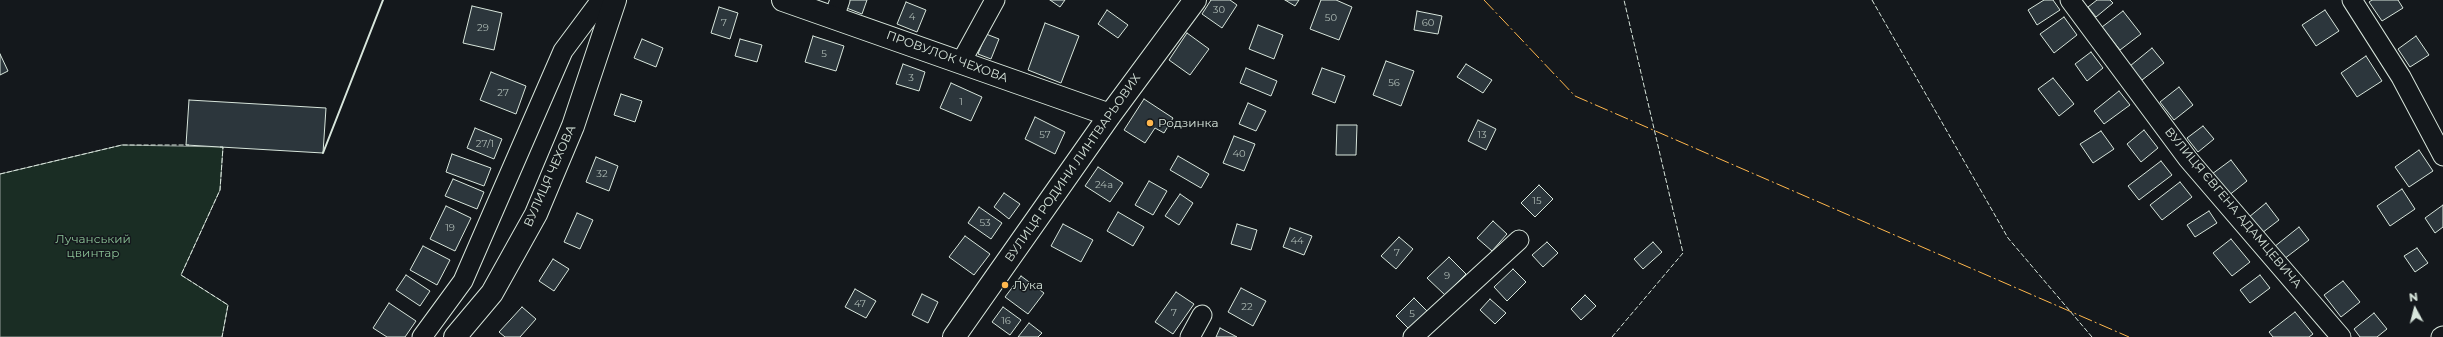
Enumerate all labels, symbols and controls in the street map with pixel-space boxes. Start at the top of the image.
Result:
house number: 30 [1213,4,1225,16]
house number: 4 [909,11,915,23]
house number: 50 [1325,12,1337,24]
house number: 7 [721,17,727,29]
house number: 60 [1422,17,1434,29]
house number: 29 [477,22,489,34]
street label: ПРОВУЛОК ЧЕХОВА [884,28,1010,86]
house number: 5 [821,48,827,60]
street label: ВУЛИЦЯ РОДИНИ ЛИНТВАРЬОВИХ [1002,71,1144,265]
house number: 3 [908,72,914,84]
house number: 56 [1388,77,1400,89]
house number: 27 [497,87,509,99]
house number: 1 [959,96,963,108]
place label: Родзинка [1158,116,1218,130]
marker: Родзинка [1145,118,1155,128]
street label: ВУЛИЦЯ ЧЕХОВА [521,123,579,229]
street label: ВУЛИЦЯ ЄВГЕНА АДАМЦЕВИЧА [2162,125,2304,291]
house number: 57 [1039,129,1051,141]
house number: 13 [1477,129,1487,141]
house number: 27/1 [476,138,494,150]
house number: 40 [1232,148,1246,160]
house number: 32 [596,168,608,180]
house number: 24а [1095,179,1113,191]
house number: 15 [1532,195,1542,207]
house number: 53 [979,217,991,229]
house number: 19 [445,222,455,234]
park label: Лучанський цвинтар [55,232,131,260]
house number: 44 [1290,235,1304,247]
house number: 7 [1394,247,1400,259]
house number: 9 [1444,270,1450,282]
place label: Лука [1013,278,1043,292]
marker: Лука [1000,280,1010,290]
north arrow [2395,289,2435,329]
text: N [2408,290,2419,305]
house number: 47 [854,298,866,310]
house number: 22 [1241,301,1253,313]
house number: 7 [1171,307,1177,319]
house number: 5 [1409,308,1415,320]
house number: 16 [1001,315,1011,327]

